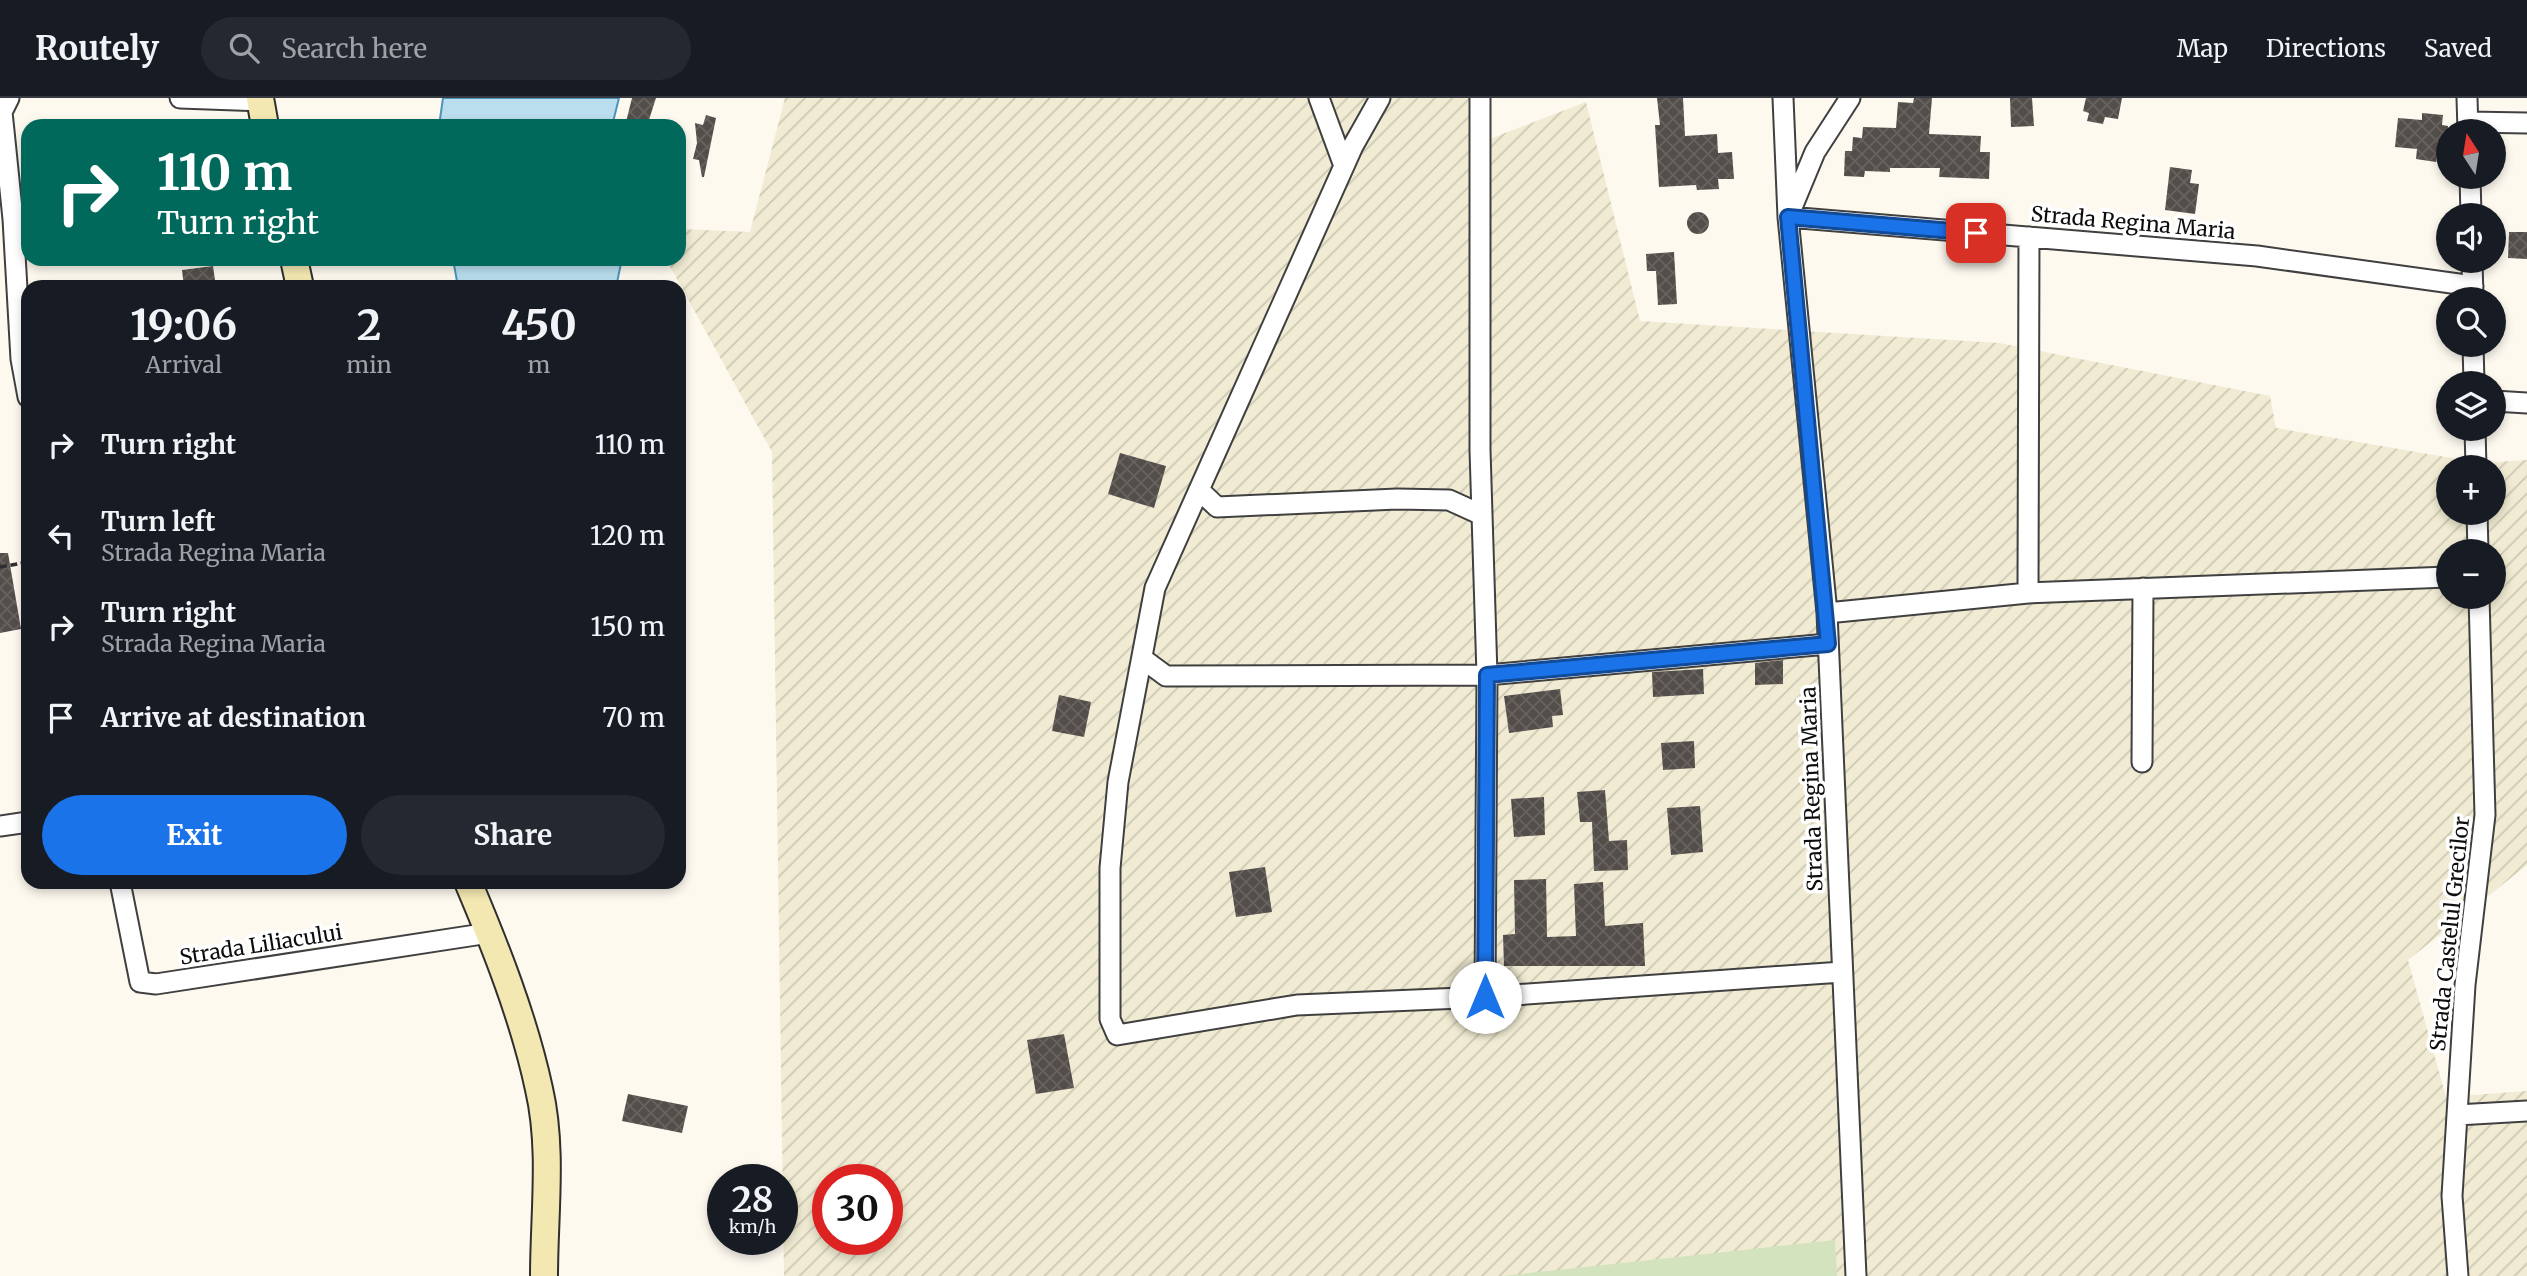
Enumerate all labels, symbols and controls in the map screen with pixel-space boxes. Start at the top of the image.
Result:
search box [201,17,691,80]
text: Routely [35,28,159,69]
icon: search [225,29,263,67]
text: Search here [281,32,427,65]
text: Map [2177,33,2228,64]
text: Directions [2266,33,2386,64]
text: Saved [2424,33,2492,64]
north arrow [2436,119,2506,189]
map controls [2436,119,2506,609]
text: 110 m [157,142,292,203]
icon: right [42,147,133,238]
street label: Strada Regina Maria [2030,200,2236,245]
text: Turn right [157,203,319,243]
pin [1946,203,2006,263]
button: sound [2436,203,2506,273]
icon: arrive [1957,214,1995,252]
button: search [2436,287,2506,357]
text: 19:06 [130,299,237,351]
text: 2 [357,299,381,351]
text: 450 [501,299,577,351]
text: Arrival [145,350,222,379]
text: min [346,350,392,379]
text: m [527,350,550,379]
button: layers [2436,371,2506,441]
icon: right [42,426,80,464]
text: Turn right [101,428,236,461]
text: 110 m [595,428,665,461]
button: + [2436,455,2506,525]
text: Turn left [101,505,215,538]
icon: left [42,517,80,555]
text: 120 m [590,519,665,552]
text: Strada Regina Maria [101,538,326,567]
button: − [2436,539,2506,609]
text: Turn right [101,596,236,629]
icon: right [42,608,80,646]
text: 150 m [591,610,665,643]
text: Strada Regina Maria [101,629,326,658]
street label: Strada Regina Maria [1794,686,1829,892]
icon: arrive [42,699,80,737]
text: Arrive at destination [101,701,366,734]
text: 70 m [602,701,665,734]
button: Exit [42,795,347,875]
button: Share [361,795,665,875]
street label: Strada Castelul Grecilor [2424,815,2475,1053]
street label: Strada Liliacului [178,918,344,971]
position arrow [1448,960,1522,1034]
speed limit sign: 30 [812,1164,903,1255]
text: 28 [731,1178,774,1222]
text: km/h [729,1215,776,1238]

